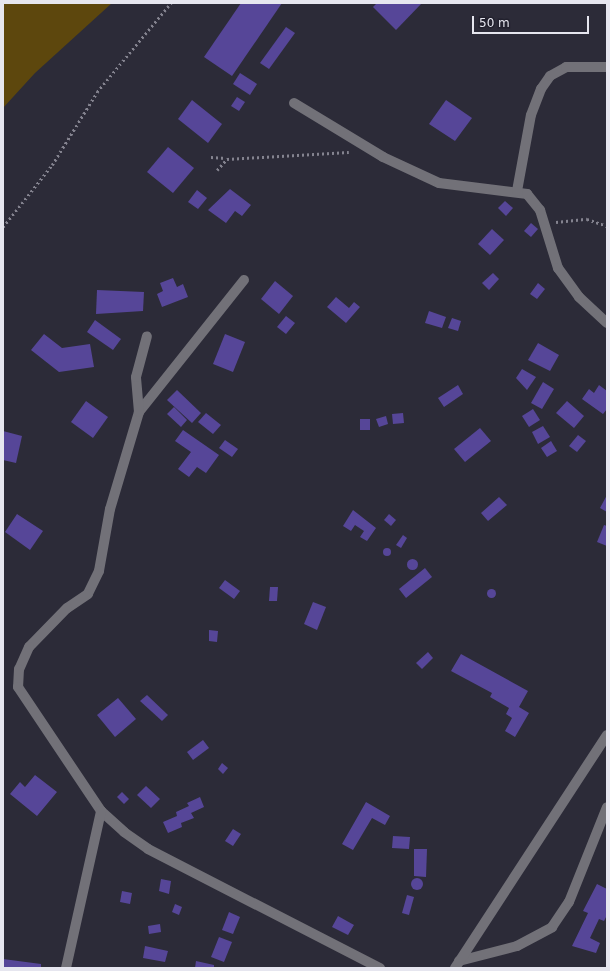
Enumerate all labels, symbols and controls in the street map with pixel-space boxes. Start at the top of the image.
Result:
scale bar [474,8,591,34]
text: 50 m [479,16,510,30]

